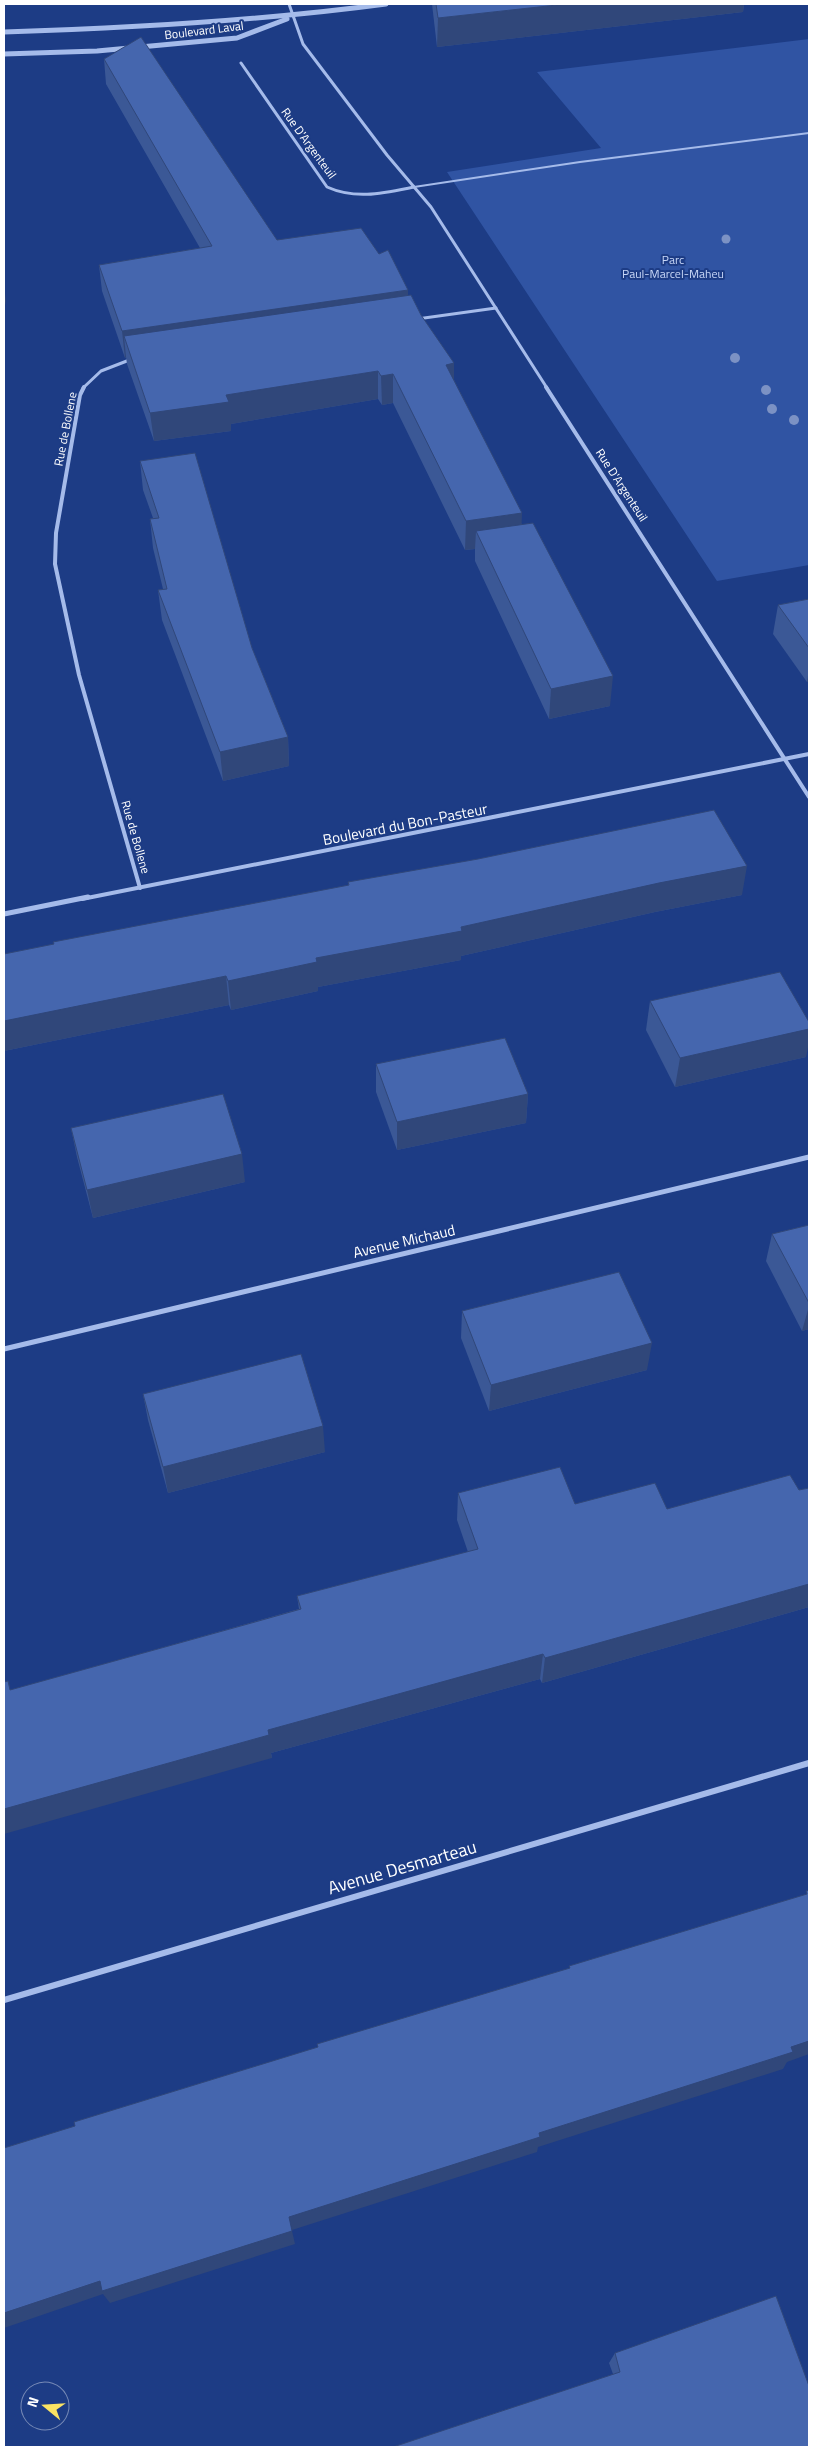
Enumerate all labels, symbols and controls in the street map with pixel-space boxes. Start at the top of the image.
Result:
street label: Boulevard Laval [163,16,245,44]
street label: Rue D'Argenteuil [277,103,341,183]
park label: Parc Paul-Marcel-Maheu [622,250,724,283]
street label: Rue de Bollene [48,390,82,468]
street label: Rue D'Argenteuil [591,445,653,525]
street label: Boulevard du Bon-Pasteur [321,797,489,851]
street label: Rue de Bollene [116,798,156,876]
street label: Avenue Michaud [351,1218,457,1264]
street label: Avenue Desmarteau [324,1833,480,1901]
north arrow [20,2381,70,2431]
text: N [21,2394,44,2410]

